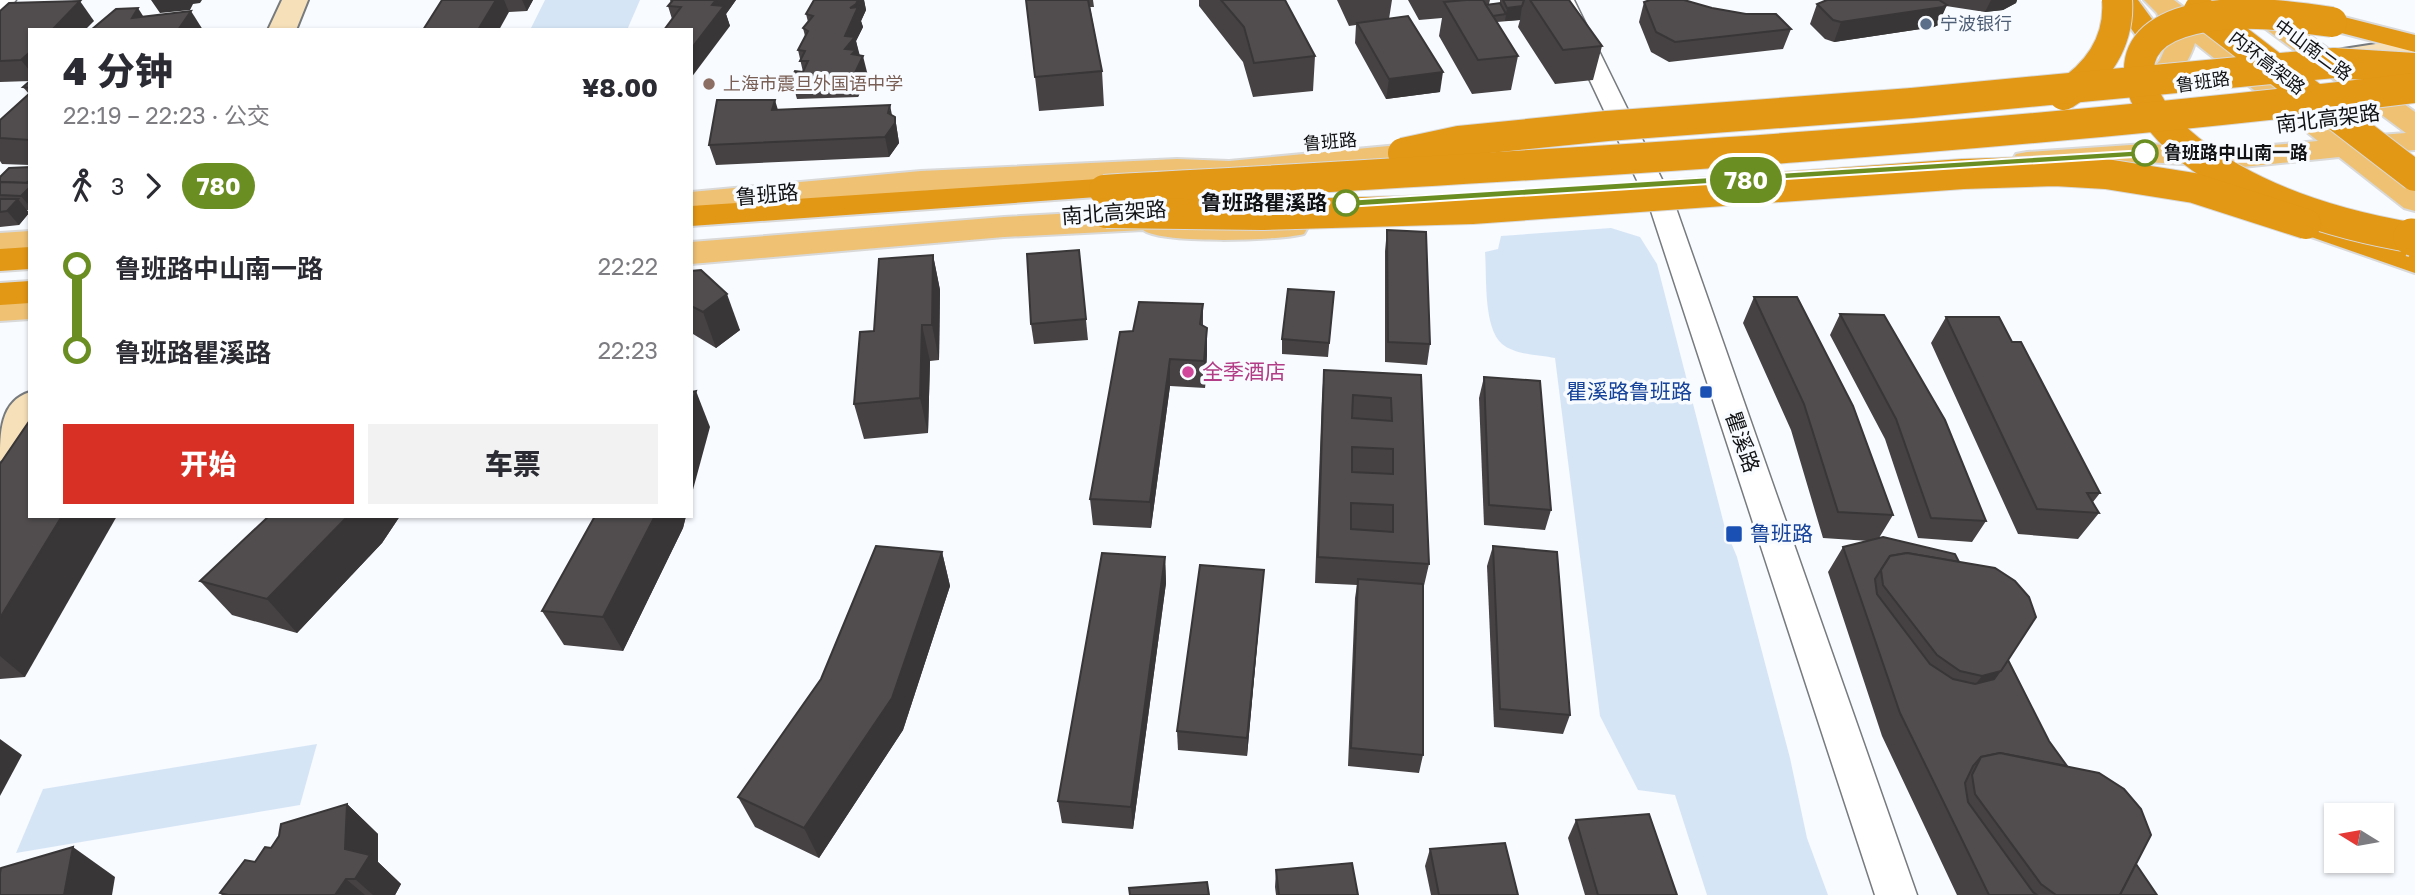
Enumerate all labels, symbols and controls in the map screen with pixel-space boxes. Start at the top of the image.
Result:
place label: 宁波银行 [1940,12,2012,34]
street label: 中山南二路 [2271,14,2356,85]
marker: 宁波银行 [1918,16,1934,32]
street label: 内环高架路 [2225,26,2310,99]
text: 4 分钟 [63,48,173,93]
street label: 鲁班路 [2175,66,2231,96]
text: ¥8.00 [582,72,658,103]
place label: 上海市震旦外国语中学 [723,72,903,94]
marker: 上海市震旦外国语中学 [701,76,717,92]
street label: 南北高架路 [2274,99,2382,137]
text: 22:19 – 22:23 · 公交 [63,101,270,129]
street label: 鲁班路 [1302,128,1358,154]
marker: 鲁班路中山南一路 [2132,140,2158,166]
place label: 鲁班路中山南一路 [2164,141,2308,163]
line badge: 780 [1706,157,1786,203]
text: 780 [1724,165,1768,194]
icon: walk [63,167,101,205]
icon: forward [134,167,172,205]
text: 780 [196,171,241,200]
text: 3 [111,172,124,200]
street label: 鲁班路 [734,178,799,210]
place label: 鲁班路瞿溪路 [1201,189,1327,215]
marker: 鲁班路瞿溪路 [1333,190,1359,216]
street label: 南北高架路 [1061,195,1167,229]
text: 22:22 [598,252,658,280]
text: 鲁班路中山南一路 [115,253,323,284]
text: 22:23 [598,336,658,364]
text: 鲁班路瞿溪路 [115,337,271,368]
place label: 全季酒店 [1202,358,1286,384]
marker: 全季酒店 [1180,364,1196,380]
place label: 瞿溪路鲁班路 [1566,378,1692,404]
marker: 瞿溪路鲁班路 [1698,384,1714,400]
street label: 瞿溪路 [1720,408,1765,476]
button: 开始 [63,424,354,504]
button: 车票 [368,424,658,504]
place label: 鲁班路 [1750,520,1813,546]
marker: 鲁班路 [1724,524,1744,544]
north arrow [2324,803,2394,873]
map controls [2324,803,2394,873]

